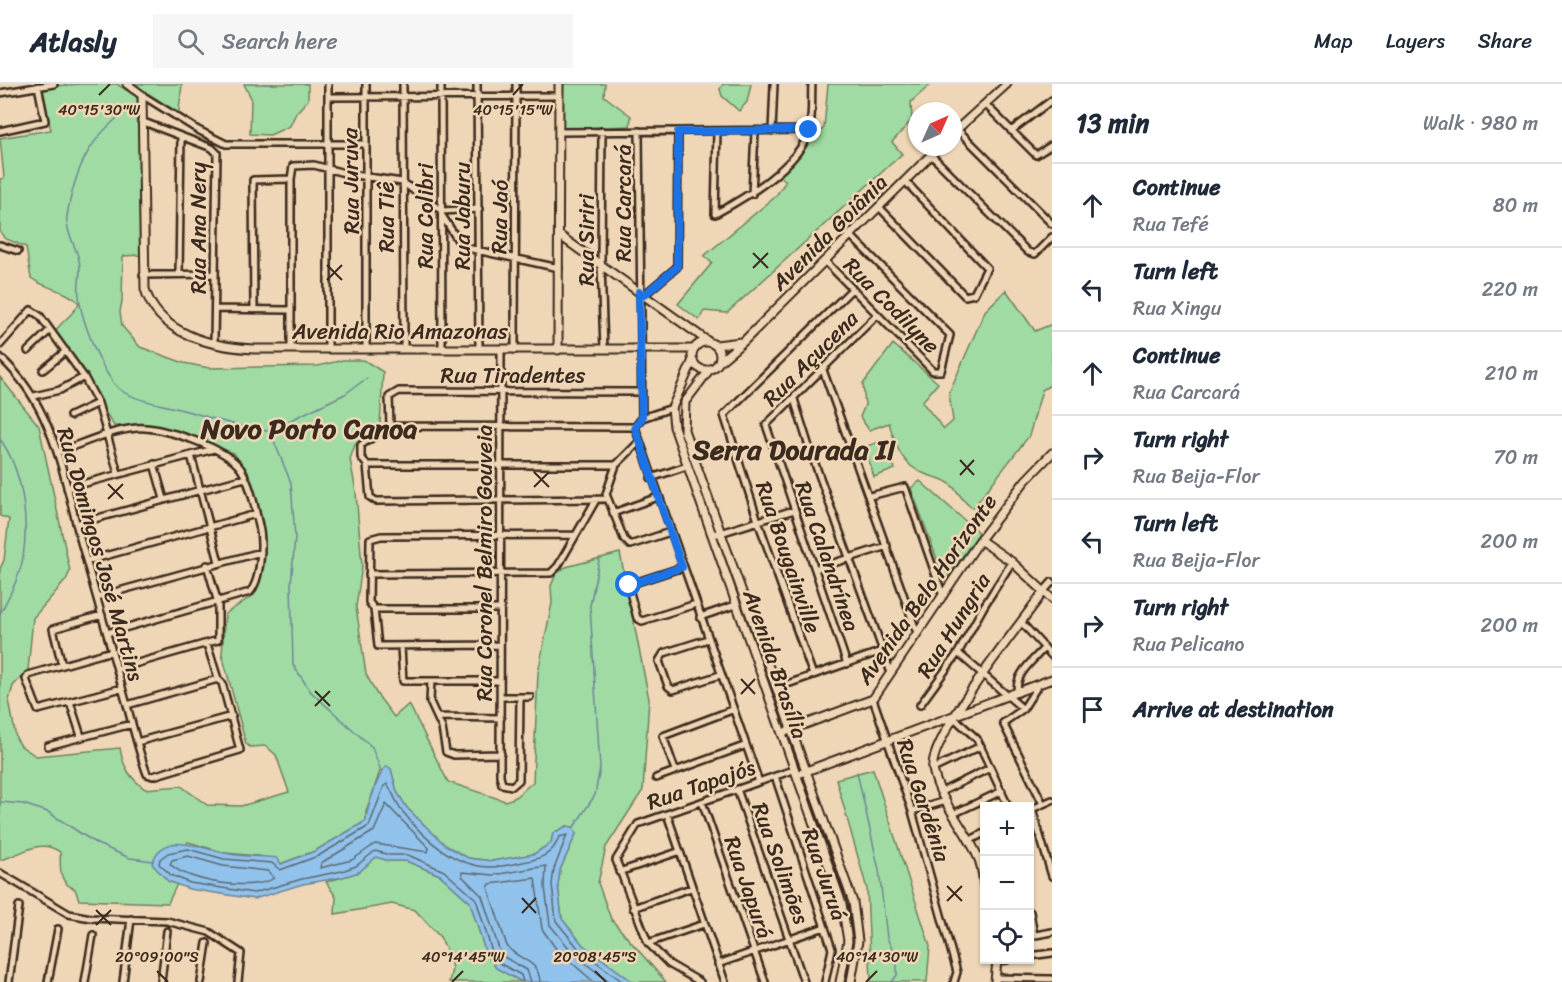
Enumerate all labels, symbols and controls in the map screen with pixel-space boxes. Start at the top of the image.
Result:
search box [153,14,573,68]
text: Atlasly [30,17,117,66]
text: Search here [222,22,338,61]
text: Map [1314,22,1353,60]
text: Layers [1386,22,1445,60]
text: Share [1478,22,1532,60]
icon: search [174,25,207,58]
text: 40°15'30"W [58,97,140,123]
text: 40°15'15"W [473,97,553,123]
text: 13 min [1076,100,1149,146]
north arrow [908,102,962,156]
text: Walk · 980 m [1423,106,1538,141]
route end [795,116,821,142]
street label: Rua Juruva [330,127,371,234]
street label: Rua Carcará [604,144,643,262]
street label: Rua Ana Nery [179,161,218,294]
street label: Rua Colibri [406,162,445,269]
street label: Rua Jaburu [443,162,482,270]
street label: Avenida Goiânia [761,164,897,301]
text: Continue [1133,168,1221,207]
street label: Rua Jaó [479,179,520,255]
street label: Rua Tiê [367,182,406,252]
text: 80 m [1493,188,1538,223]
icon: ahead [1076,189,1109,222]
street label: Rua Siriri [567,193,606,286]
text: Rua Tefé [1133,207,1209,242]
street label: Rua Codilyne [834,247,950,363]
text: Turn left [1133,252,1218,291]
text: 220 m [1482,272,1538,307]
icon: left [1076,273,1109,306]
text: Rua Xingu [1133,291,1221,326]
street label: Rua Açucena [753,300,869,416]
street label: Avenida Rio Amazonas [291,312,509,351]
text: Continue [1133,336,1221,375]
street label: Rua Tiradentes [441,356,586,395]
text: 210 m [1485,356,1538,391]
icon: ahead [1076,357,1109,390]
text: Rua Carcará [1133,375,1240,410]
district label: Novo Porto Canoa [200,404,417,453]
text: Turn right [1133,420,1228,459]
street label: Rua Domingos José Martins [46,422,155,686]
street label: Rua Coronel Belmiro Gouveia [465,425,504,701]
district label: Serra Dourada II [691,425,896,474]
text: 70 m [1493,440,1538,475]
icon: right [1076,441,1109,474]
text: Rua Beija-Flor [1133,459,1260,494]
street label: Rua Bougainville [744,476,833,639]
street label: Rua Calandrínea [784,476,871,637]
street label: Avenida Belo Horizonte [845,485,1007,694]
text: Turn left [1133,504,1218,543]
text: 200 m [1481,524,1538,559]
icon: left [1076,525,1109,558]
text: Rua Beija-Flor [1133,543,1260,578]
street label: Rua Hungria [906,564,1002,686]
route start [615,571,641,597]
street label: Avenida Brasília [731,583,819,744]
text: Turn right [1133,588,1228,627]
text: 200 m [1481,608,1538,643]
icon: right [1076,609,1109,642]
text: Rua Pelicano [1133,627,1244,662]
text: Arrive at destination [1133,690,1334,729]
icon: arrive [1076,693,1109,726]
street label: Rua Gardênia [885,733,962,868]
street label: Rua Tapajós [642,748,761,821]
street label: Rua Solimões [740,797,821,930]
map controls [980,802,1034,964]
button: + [980,802,1034,856]
street label: Rua Juruá [790,822,859,926]
street label: Rua Japurá [713,830,784,944]
button: − [980,856,1034,910]
button: locate [980,910,1034,964]
text: 20°09'00"S [115,944,199,970]
text: 40°14'45"W [422,944,505,970]
text: 20°08'45"S [554,944,637,970]
text: 40°14'30"W [836,944,919,970]

